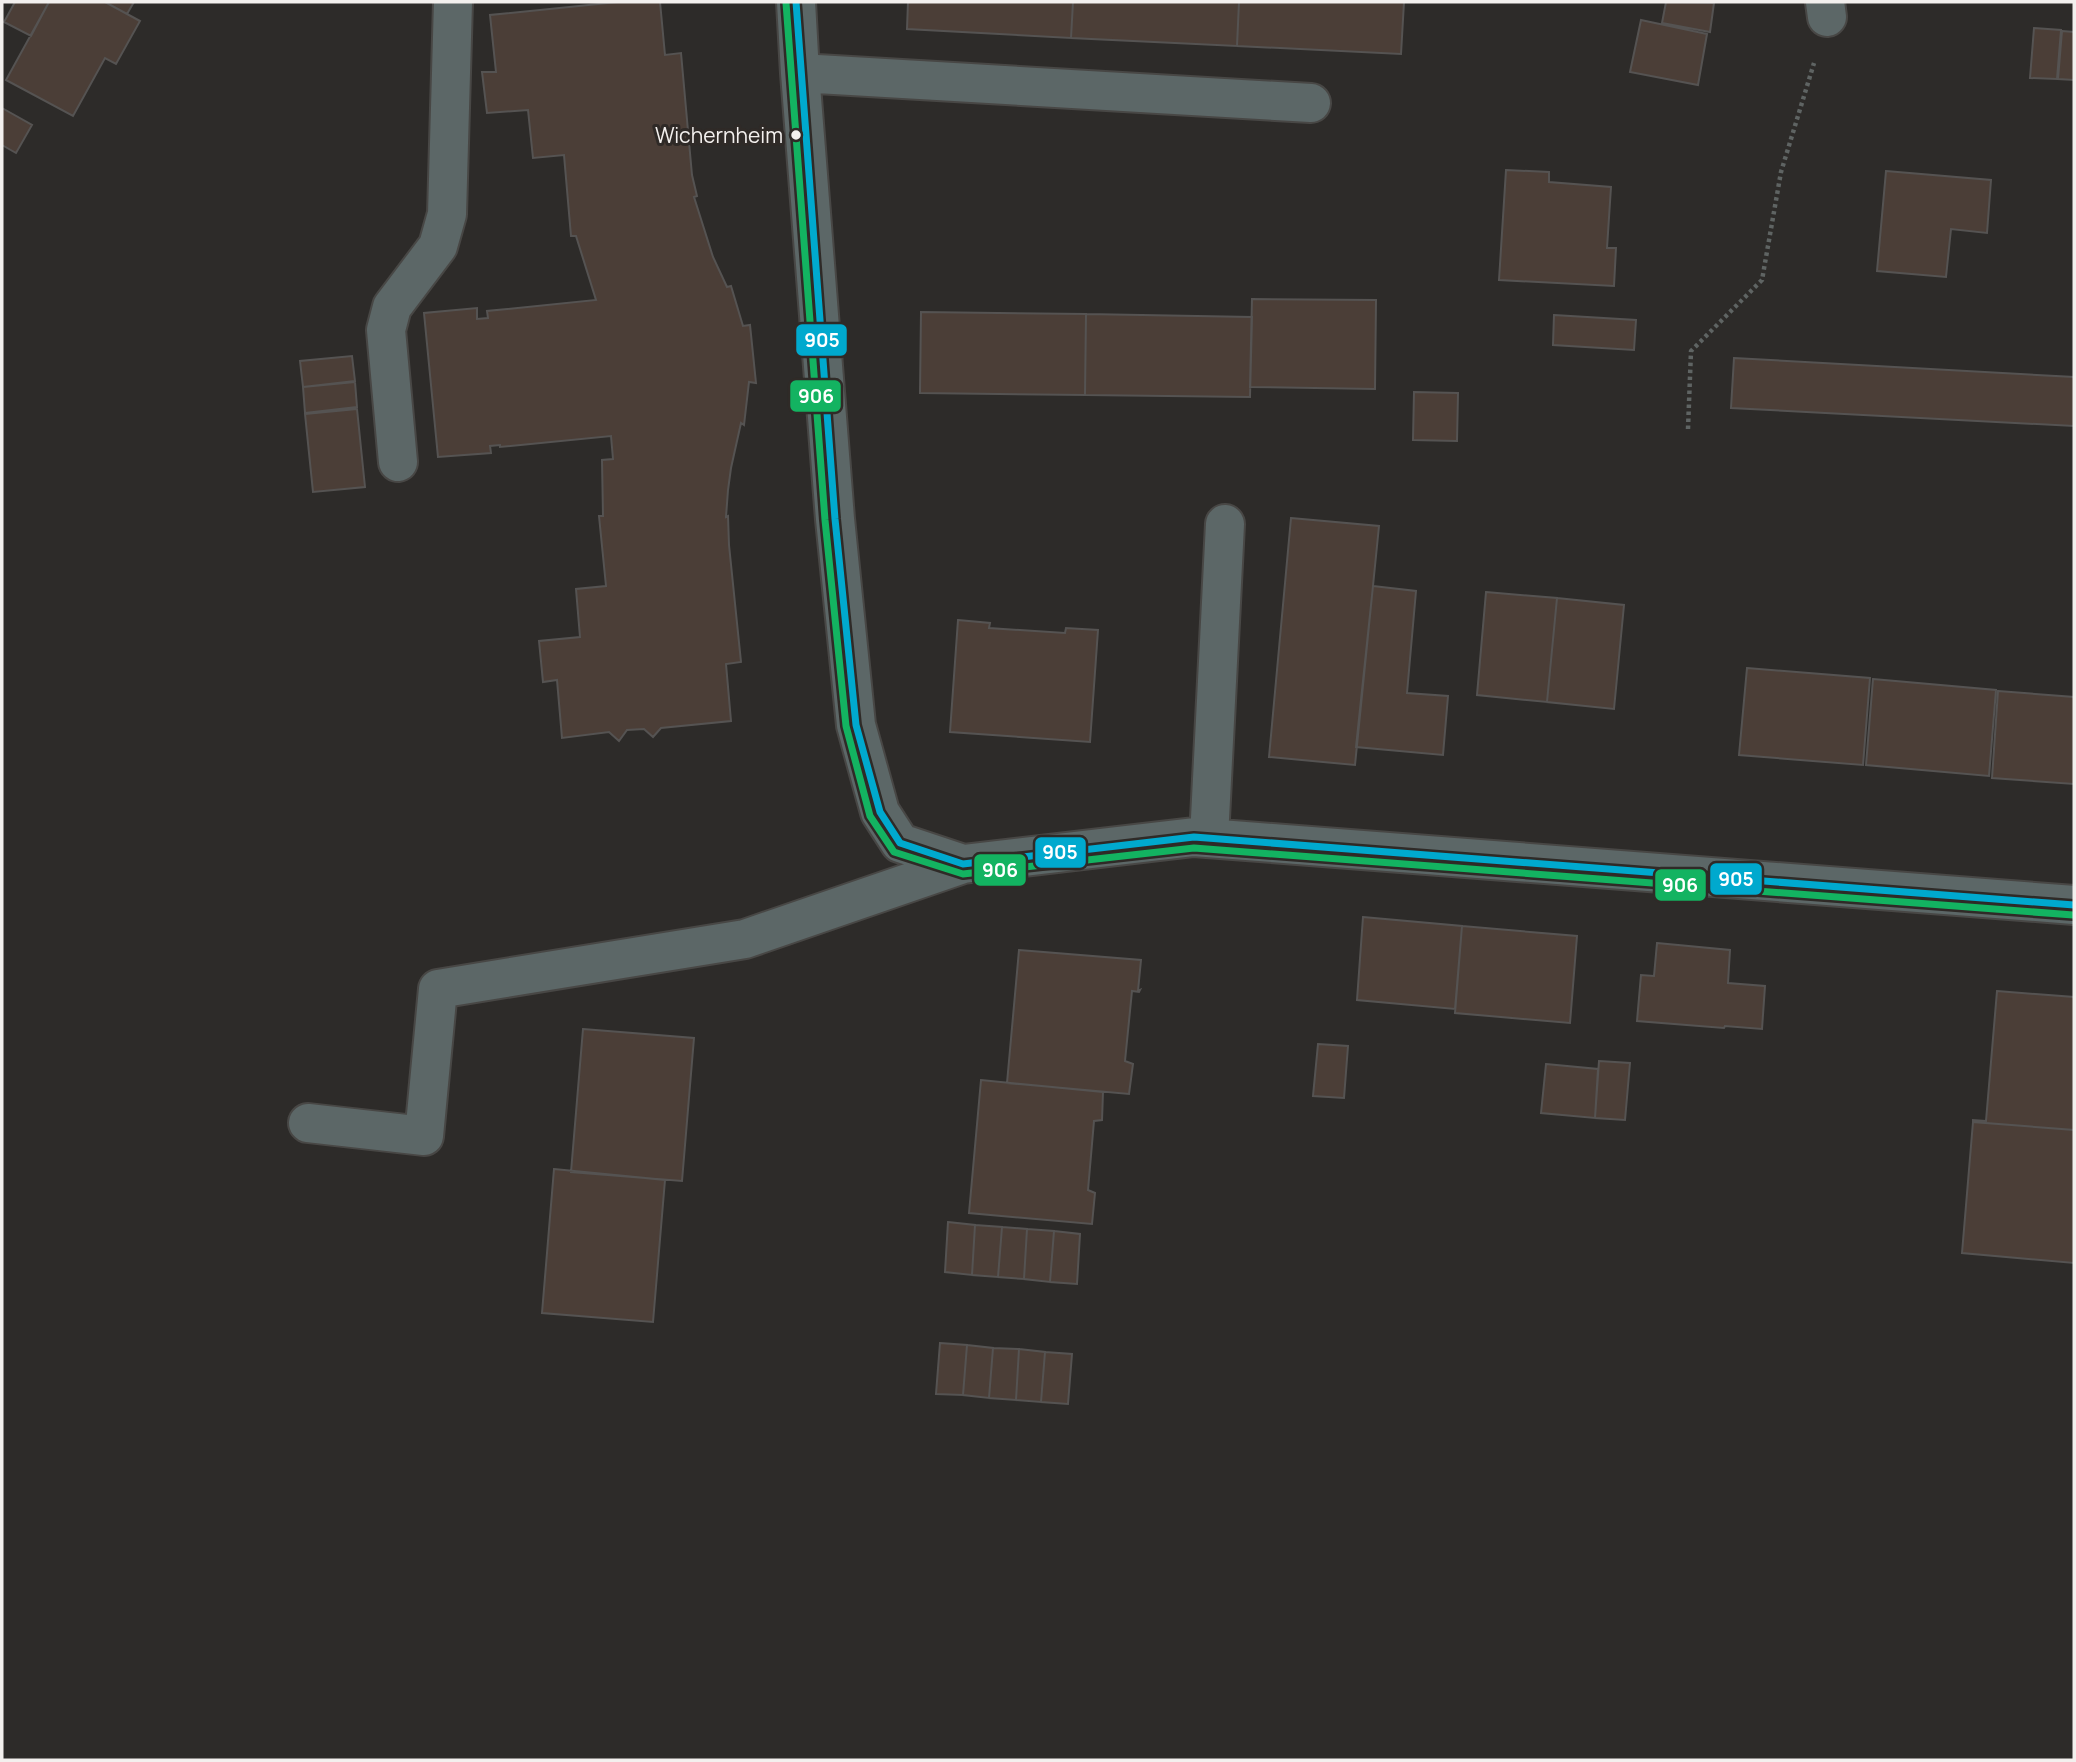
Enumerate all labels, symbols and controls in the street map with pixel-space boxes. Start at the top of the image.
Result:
place label: Wichernheim [655,121,783,149]
marker: Wichernheim [789,128,803,142]
line badge: 905 [795,323,848,357]
text: 905 [804,327,840,353]
line badge: 906 [789,379,842,413]
text: 906 [798,383,834,409]
line badge: 905 [1034,836,1087,869]
text: 905 [1042,839,1078,865]
line badge: 906 [973,853,1027,887]
text: 906 [982,857,1018,883]
line badge: 905 [1709,862,1763,896]
text: 905 [1718,866,1754,892]
line badge: 906 [1654,868,1707,902]
text: 906 [1662,872,1698,898]

